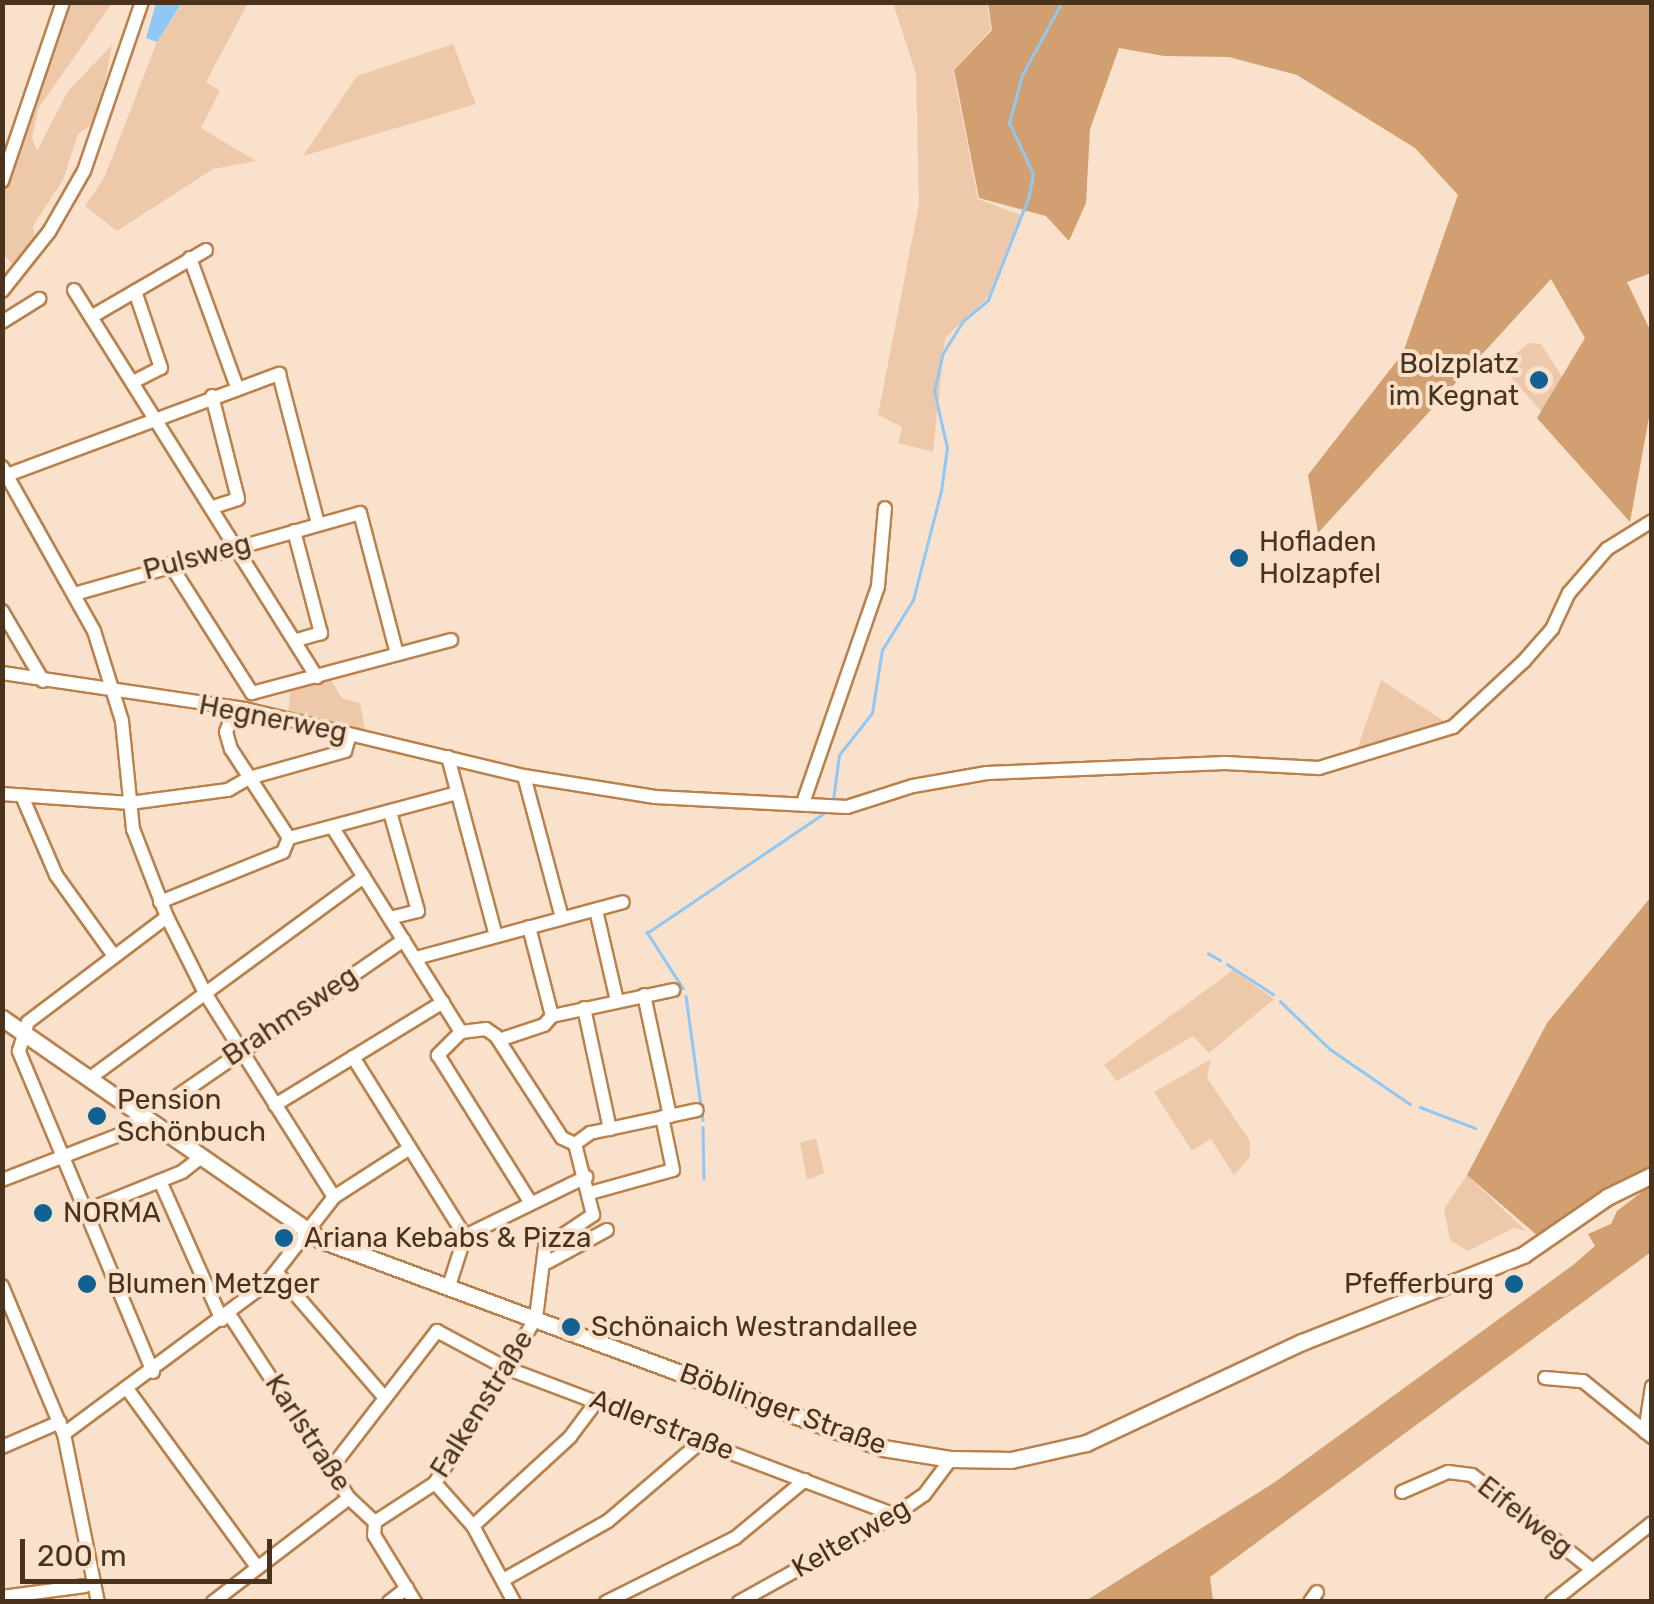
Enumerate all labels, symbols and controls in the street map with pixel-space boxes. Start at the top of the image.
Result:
place label: Bolzplatz im Kegnat [1389,347,1519,413]
marker: Bolzplatz im Kegnat [1528,369,1550,391]
place label: Hofladen Holzapfel [1259,525,1381,591]
street label: Pulsweg [140,527,254,587]
marker: Hofladen Holzapfel [1228,547,1250,569]
street label: Hegnerweg [196,688,350,750]
street label: Brahmsweg [216,959,364,1073]
place label: Pension Schönbuch [117,1083,266,1149]
marker: Pension Schönbuch [86,1105,108,1127]
place label: NORMA [63,1196,161,1230]
marker: NORMA [32,1202,54,1224]
place label: Ariana Kebabs & Pizza [304,1221,592,1255]
marker: Ariana Kebabs & Pizza [273,1227,295,1249]
place label: Blumen Metzger [107,1267,320,1301]
place label: Pfefferburg [1344,1267,1494,1301]
marker: Blumen Metzger [76,1273,98,1295]
marker: Pfefferburg [1503,1273,1525,1295]
place label: Schönaich Westrandallee [591,1310,918,1344]
marker: Schönaich Westrandallee [560,1316,582,1338]
street label: Falkenstraße [423,1324,541,1484]
street label: Böblinger Straße [675,1356,891,1462]
street label: Karlstraße [258,1368,358,1498]
street label: Adlerstraße [585,1382,739,1468]
street label: Eifelweg [1471,1470,1579,1564]
street label: Kelterweg [786,1491,916,1585]
scale bar [25,1519,278,1581]
text: 200 m [37,1538,127,1574]

